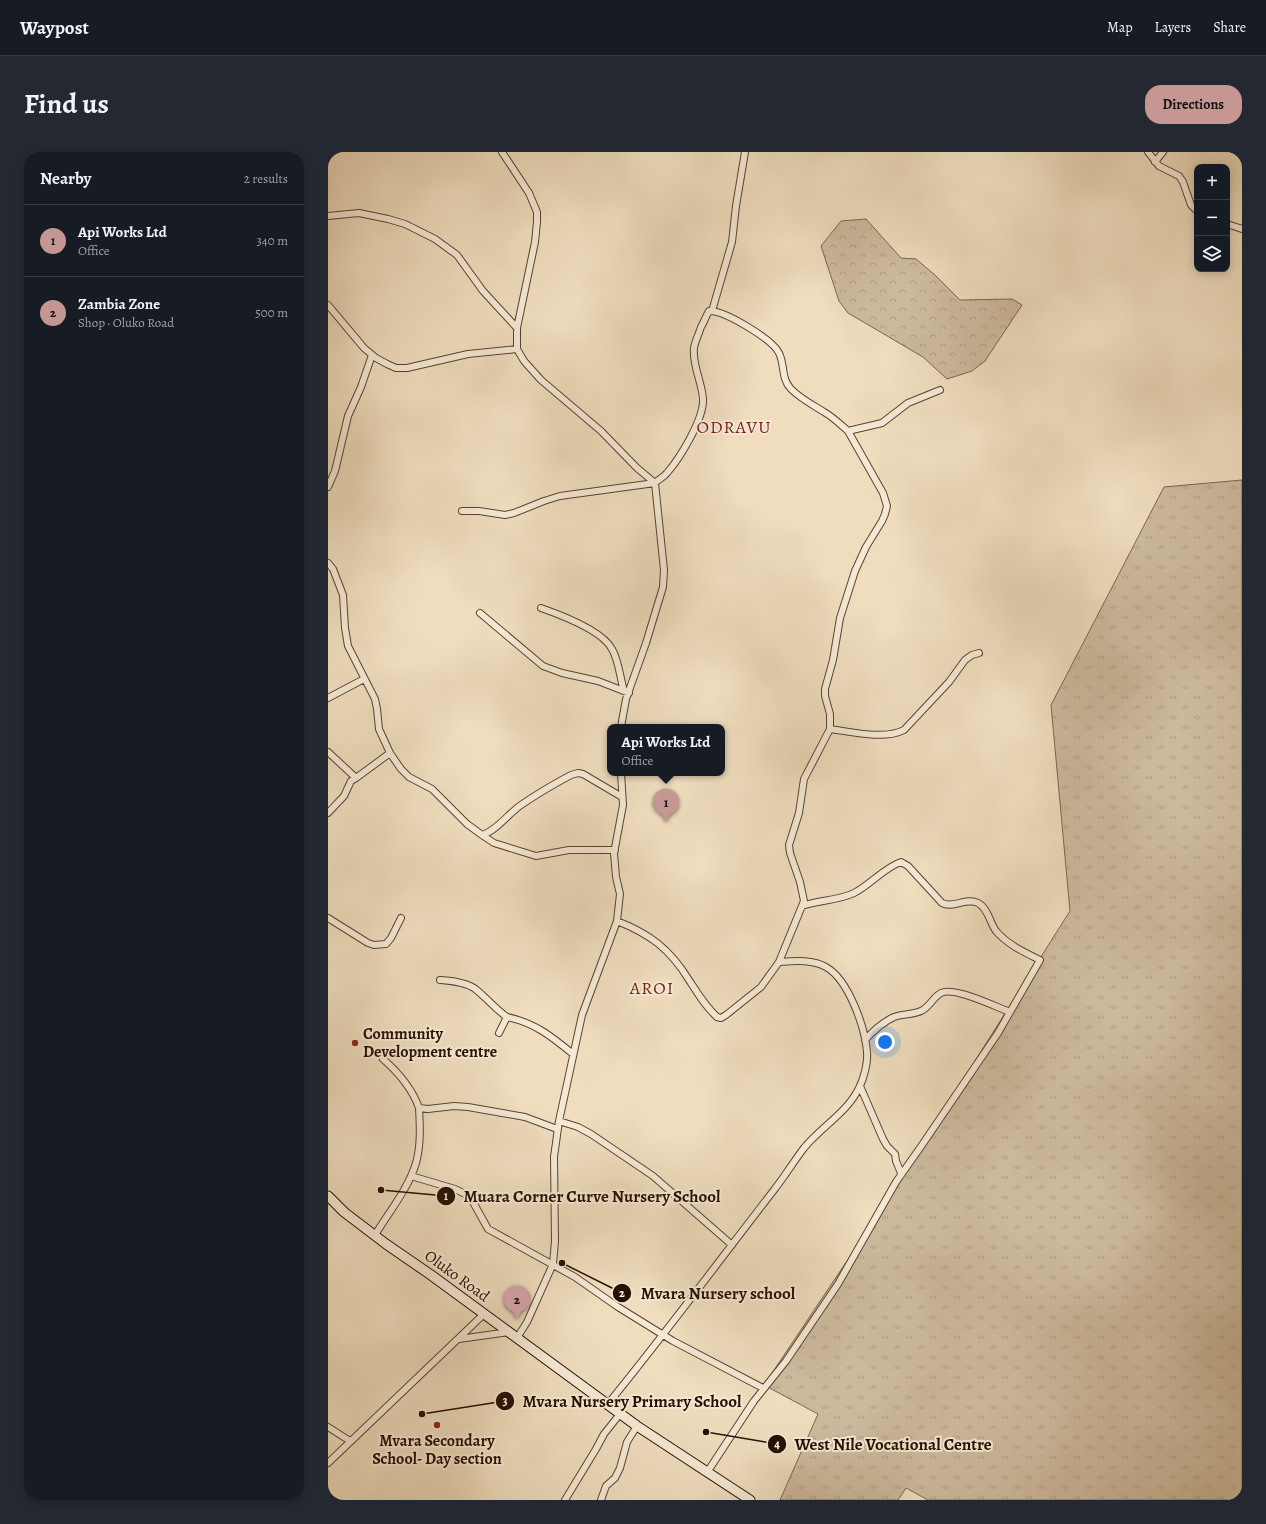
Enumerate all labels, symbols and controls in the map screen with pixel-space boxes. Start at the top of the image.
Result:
text: Waypost [20,15,89,41]
text: Map [1107,18,1133,37]
text: Layers [1155,18,1191,37]
text: Share [1213,18,1246,37]
text: Find us [24,85,109,123]
button: Directions [1145,85,1242,124]
map controls [1194,164,1230,272]
button: + [1194,164,1230,200]
text: Nearby [40,167,91,190]
text: 2 results [244,170,288,187]
button: − [1194,200,1230,236]
text: Api Works Ltd [78,222,167,242]
text: 1 [51,232,55,249]
text: 340 m [256,232,288,249]
button: layers [1194,236,1230,272]
text: Office [78,242,110,259]
text: Zambia Zone [78,294,160,314]
text: 2 [50,304,56,321]
text: 500 m [255,304,288,321]
text: Shop · Oluko Road [78,314,174,331]
district label: ODRAVU [696,415,772,439]
popup [607,724,725,776]
text: Api Works Ltd [622,732,710,752]
text: Office [622,752,653,769]
pin: 1 [653,789,679,822]
district label: AROI [629,976,674,1000]
place label: Community Development centre [363,1023,497,1063]
your location [875,1032,895,1052]
marker: Community Development centre [350,1038,360,1048]
callout: Muara Corner Curve Nursery School [436,1182,729,1211]
text: Muara Corner Curve Nursery School [464,1185,721,1208]
text: 1 [444,1188,449,1204]
street label: Oluko Road [420,1245,494,1307]
callout: Mvara Nursery school [612,1279,803,1308]
text: Mvara Nursery school [641,1282,796,1305]
text: 2 [619,1285,625,1301]
pin: 2 [504,1286,530,1319]
callout: Mvara Nursery Primary School [495,1386,750,1415]
text: Mvara Nursery Primary School [523,1390,742,1413]
text: 3 [502,1393,508,1409]
marker: Mvara Secondary School- Day section [432,1420,442,1430]
place label: Mvara Secondary School- Day section [372,1430,502,1470]
callout: West Nile Vocational Centre [767,1430,1000,1459]
text: West Nile Vocational Centre [793,1433,992,1456]
text: 4 [774,1436,780,1452]

